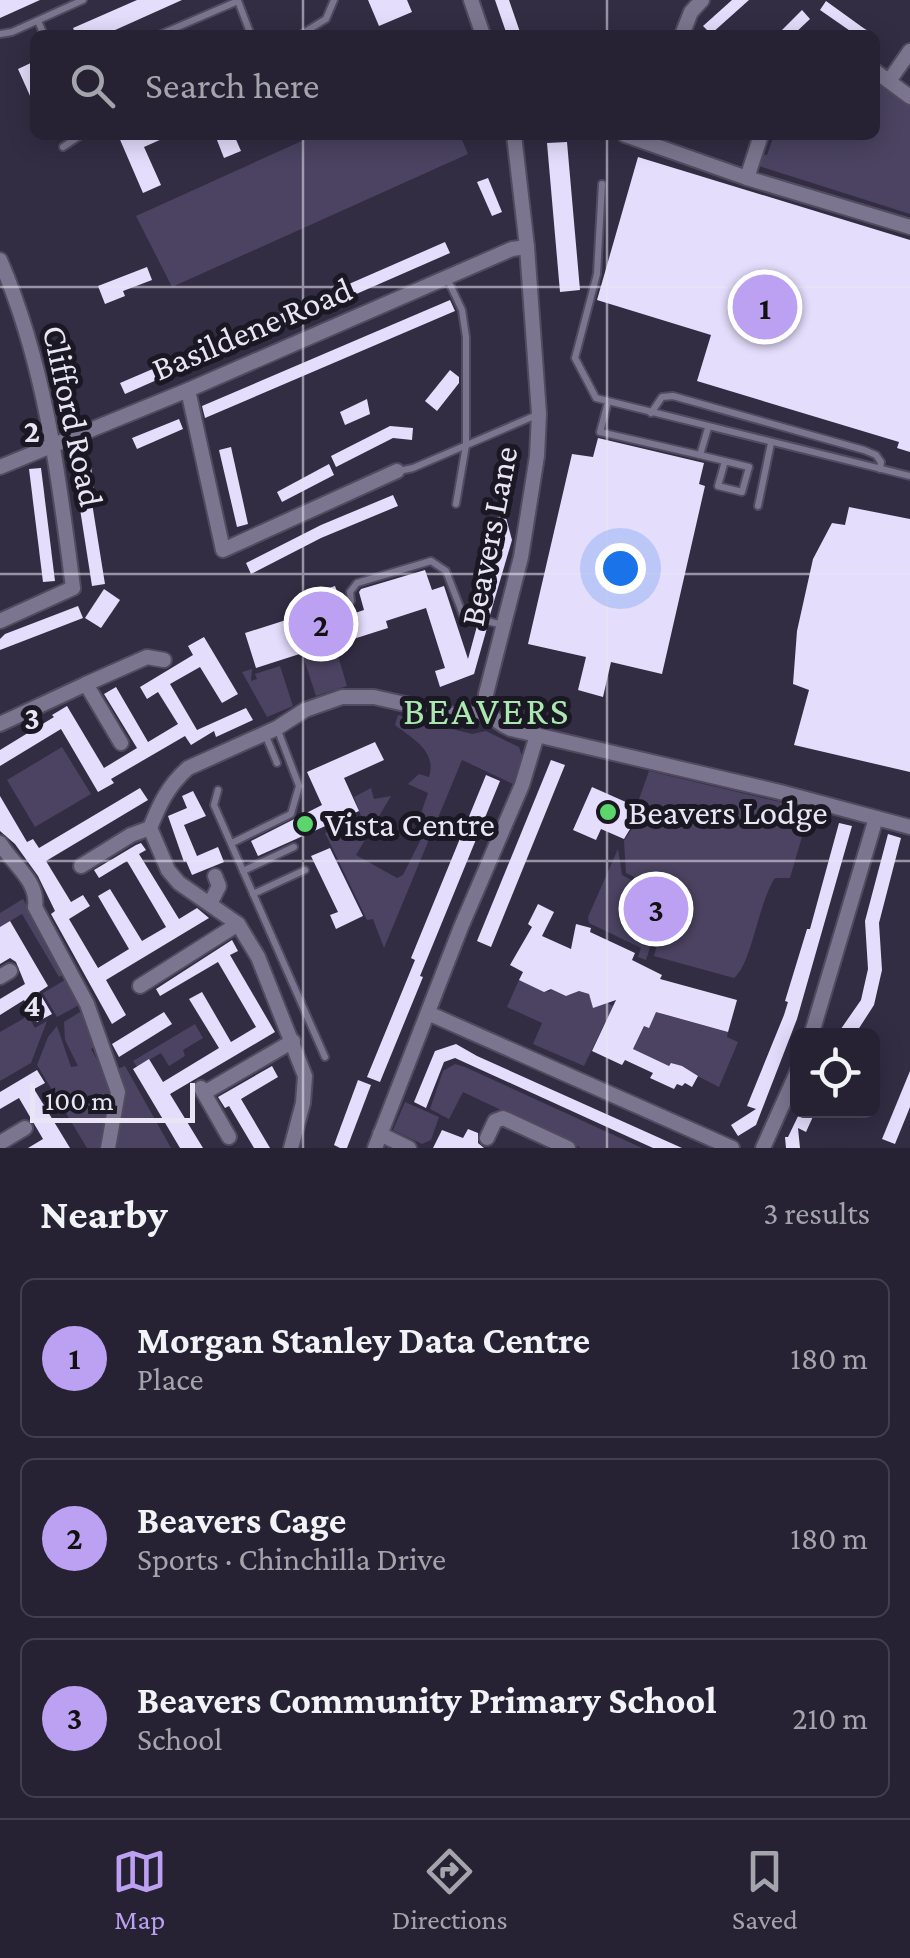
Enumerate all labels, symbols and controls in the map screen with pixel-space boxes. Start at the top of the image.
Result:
search box [30,30,880,140]
icon: search [65,58,120,113]
text: Search here [145,64,319,106]
street label: Basildene Road [146,269,358,389]
pin: 1 [732,270,798,344]
street label: Clifford Road [35,322,111,510]
text: 2 [24,413,40,449]
street label: Beavers Lane [452,443,526,629]
your location [595,543,646,594]
pin: 2 [288,586,354,662]
district label: BEAVERS [403,688,571,733]
text: 3 [24,700,40,736]
place label: Beavers Lodge [628,793,828,832]
marker: Beavers Lodge [597,801,619,823]
place label: Vista Centre [325,805,495,844]
marker: Vista Centre [294,813,316,835]
pin: 3 [624,872,688,946]
text: 4 [23,987,41,1023]
map controls [790,1028,880,1118]
button: locate [790,1028,880,1118]
scale bar [30,1078,195,1122]
text: 100 m [45,1085,114,1116]
text: Nearby [40,1190,168,1237]
text: 3 results [763,1195,870,1231]
text: Morgan Stanley Data Centre [137,1319,590,1361]
text: 1 [69,1340,80,1376]
text: 180 m [790,1340,868,1376]
text: Place [137,1361,203,1397]
text: Beavers Cage [137,1499,346,1541]
text: 2 [66,1520,83,1556]
text: 180 m [790,1520,868,1556]
text: Sports · Chinchilla Drive [137,1541,446,1577]
text: Beavers Community Primary School [137,1679,716,1721]
text: 3 [67,1700,82,1736]
text: 210 m [792,1700,868,1736]
text: School [137,1721,222,1757]
tab: Map [112,1844,167,1935]
tab: Directions [392,1844,508,1935]
tab: Saved [732,1844,798,1935]

